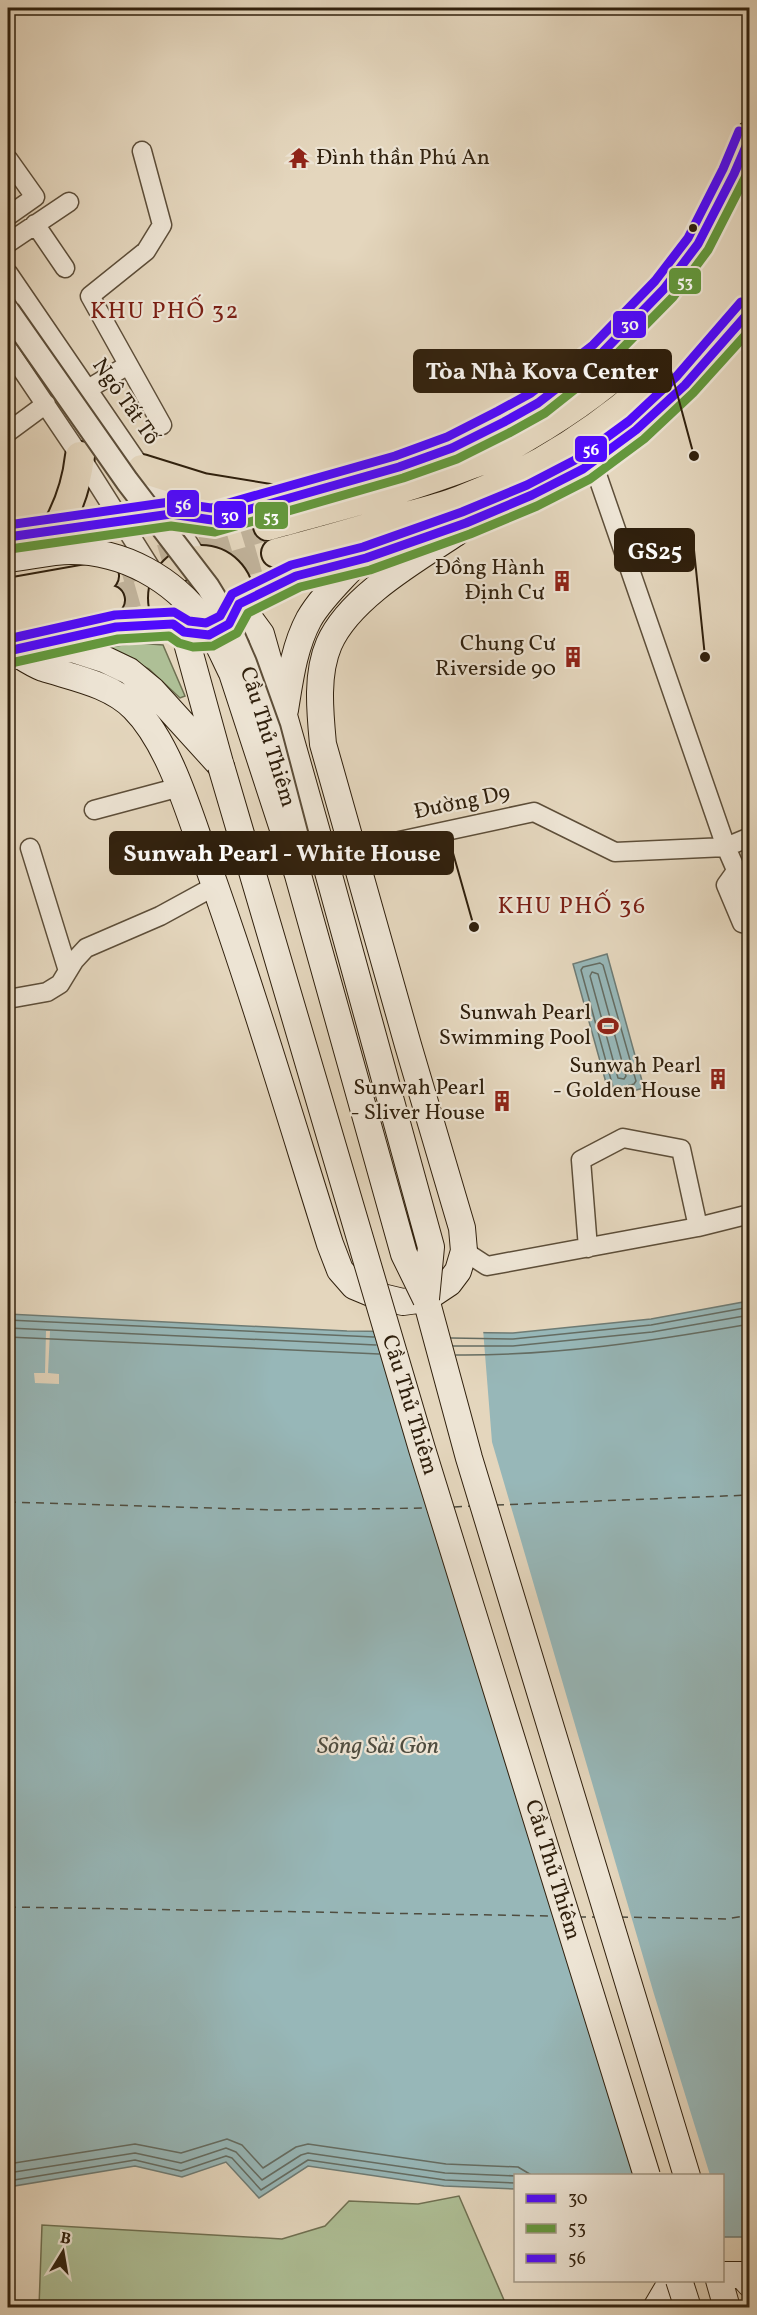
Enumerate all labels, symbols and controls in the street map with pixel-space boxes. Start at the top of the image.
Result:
place label: Đình thần Phú An [316,143,490,174]
temple icon: Đình thần Phú An [287,146,311,170]
unlabelled marker [687,222,699,234]
line badge: 53 [668,267,702,295]
text: 53 [677,272,693,294]
district label: KHU PHỐ 32 [90,294,240,329]
line badge: 30 [612,310,647,339]
text: 30 [621,315,639,337]
callout: Tòa Nhà Kova Center [414,350,671,392]
street label: Ngô Tất Tố [84,352,166,452]
text: Tòa Nhà Kova Center [425,356,659,390]
line badge: 56 [574,435,608,463]
text: 56 [583,440,599,462]
line badge: 56 [166,489,200,518]
text: 56 [175,495,191,517]
line badge: 30 [213,500,247,529]
line badge: 53 [254,501,289,530]
text: 30 [221,506,239,528]
text: 53 [263,507,279,529]
callout: GS25 [615,529,694,571]
text: GS25 [628,536,682,570]
place label: Đồng Hành Định Cư [435,553,545,609]
building icon: Đồng Hành Định Cư [550,569,574,593]
place label: Chung Cư Riverside 90 [435,629,556,685]
building icon: Chung Cư Riverside 90 [561,645,585,669]
street label: Cầu Thủ Thiêm [231,663,303,811]
street label: Đường D9 [411,778,513,828]
callout: Sunwah Pearl - White House [110,832,453,874]
text: Sunwah Pearl - White House [123,838,441,872]
district label: KHU PHỐ 36 [497,889,647,924]
place label: Sunwah Pearl Swimming Pool [439,998,591,1054]
sports icon: Sunwah Pearl Swimming Pool [596,1014,620,1038]
place label: Sunwah Pearl - Golden House [553,1051,701,1107]
building icon: Sunwah Pearl - Golden House [706,1067,730,1091]
place label: Sunwah Pearl - Sliver House [351,1073,485,1129]
building icon: Sunwah Pearl - Sliver House [490,1089,514,1113]
street label: Cầu Thủ Thiêm [373,1331,445,1479]
water label: Sông Sài Gòn [317,1730,439,1764]
street label: Cầu Thủ Thiêm [516,1796,588,1944]
legend [514,2174,724,2282]
text: 30 [568,2187,588,2212]
text: 53 [568,2217,586,2242]
north arrow [33,2222,93,2282]
text: B [58,2227,73,2251]
text: 56 [568,2247,586,2272]

